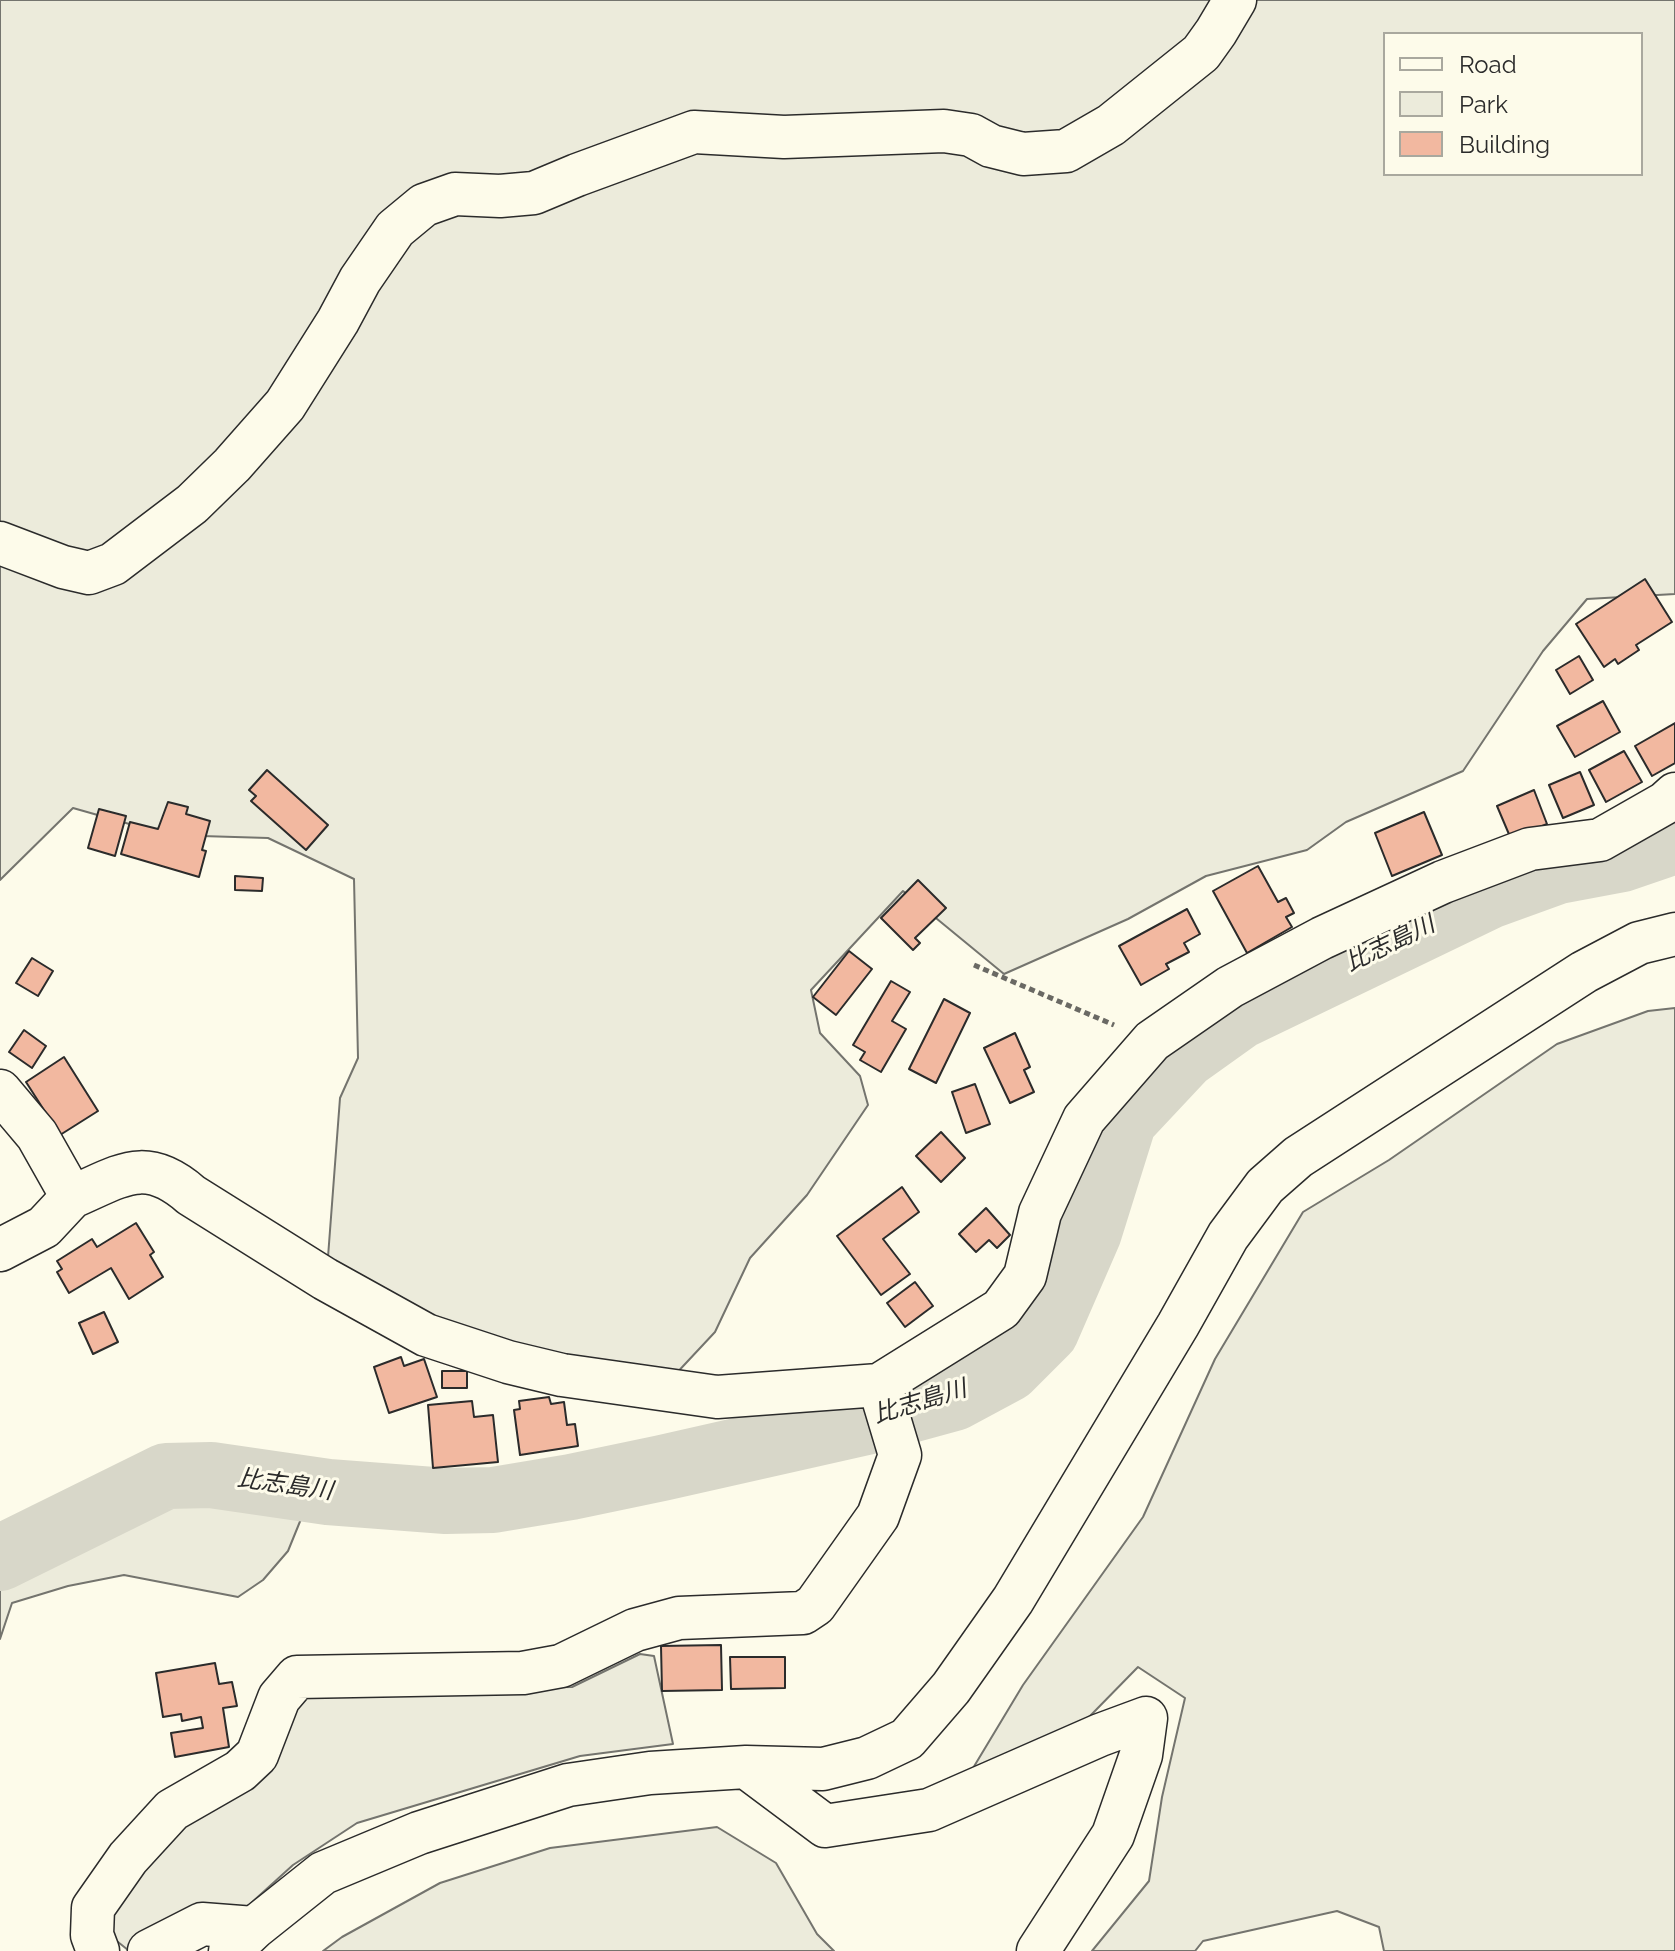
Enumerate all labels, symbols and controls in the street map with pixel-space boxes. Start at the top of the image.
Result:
legend [1383,32,1643,176]
text: Road [1459,50,1517,79]
text: Park [1459,90,1508,119]
text: Building [1459,130,1550,159]
water label: 比志島川 [1341,910,1439,978]
water label: 比志島川 [870,1374,970,1430]
water label: 比志島川 [235,1464,335,1506]

